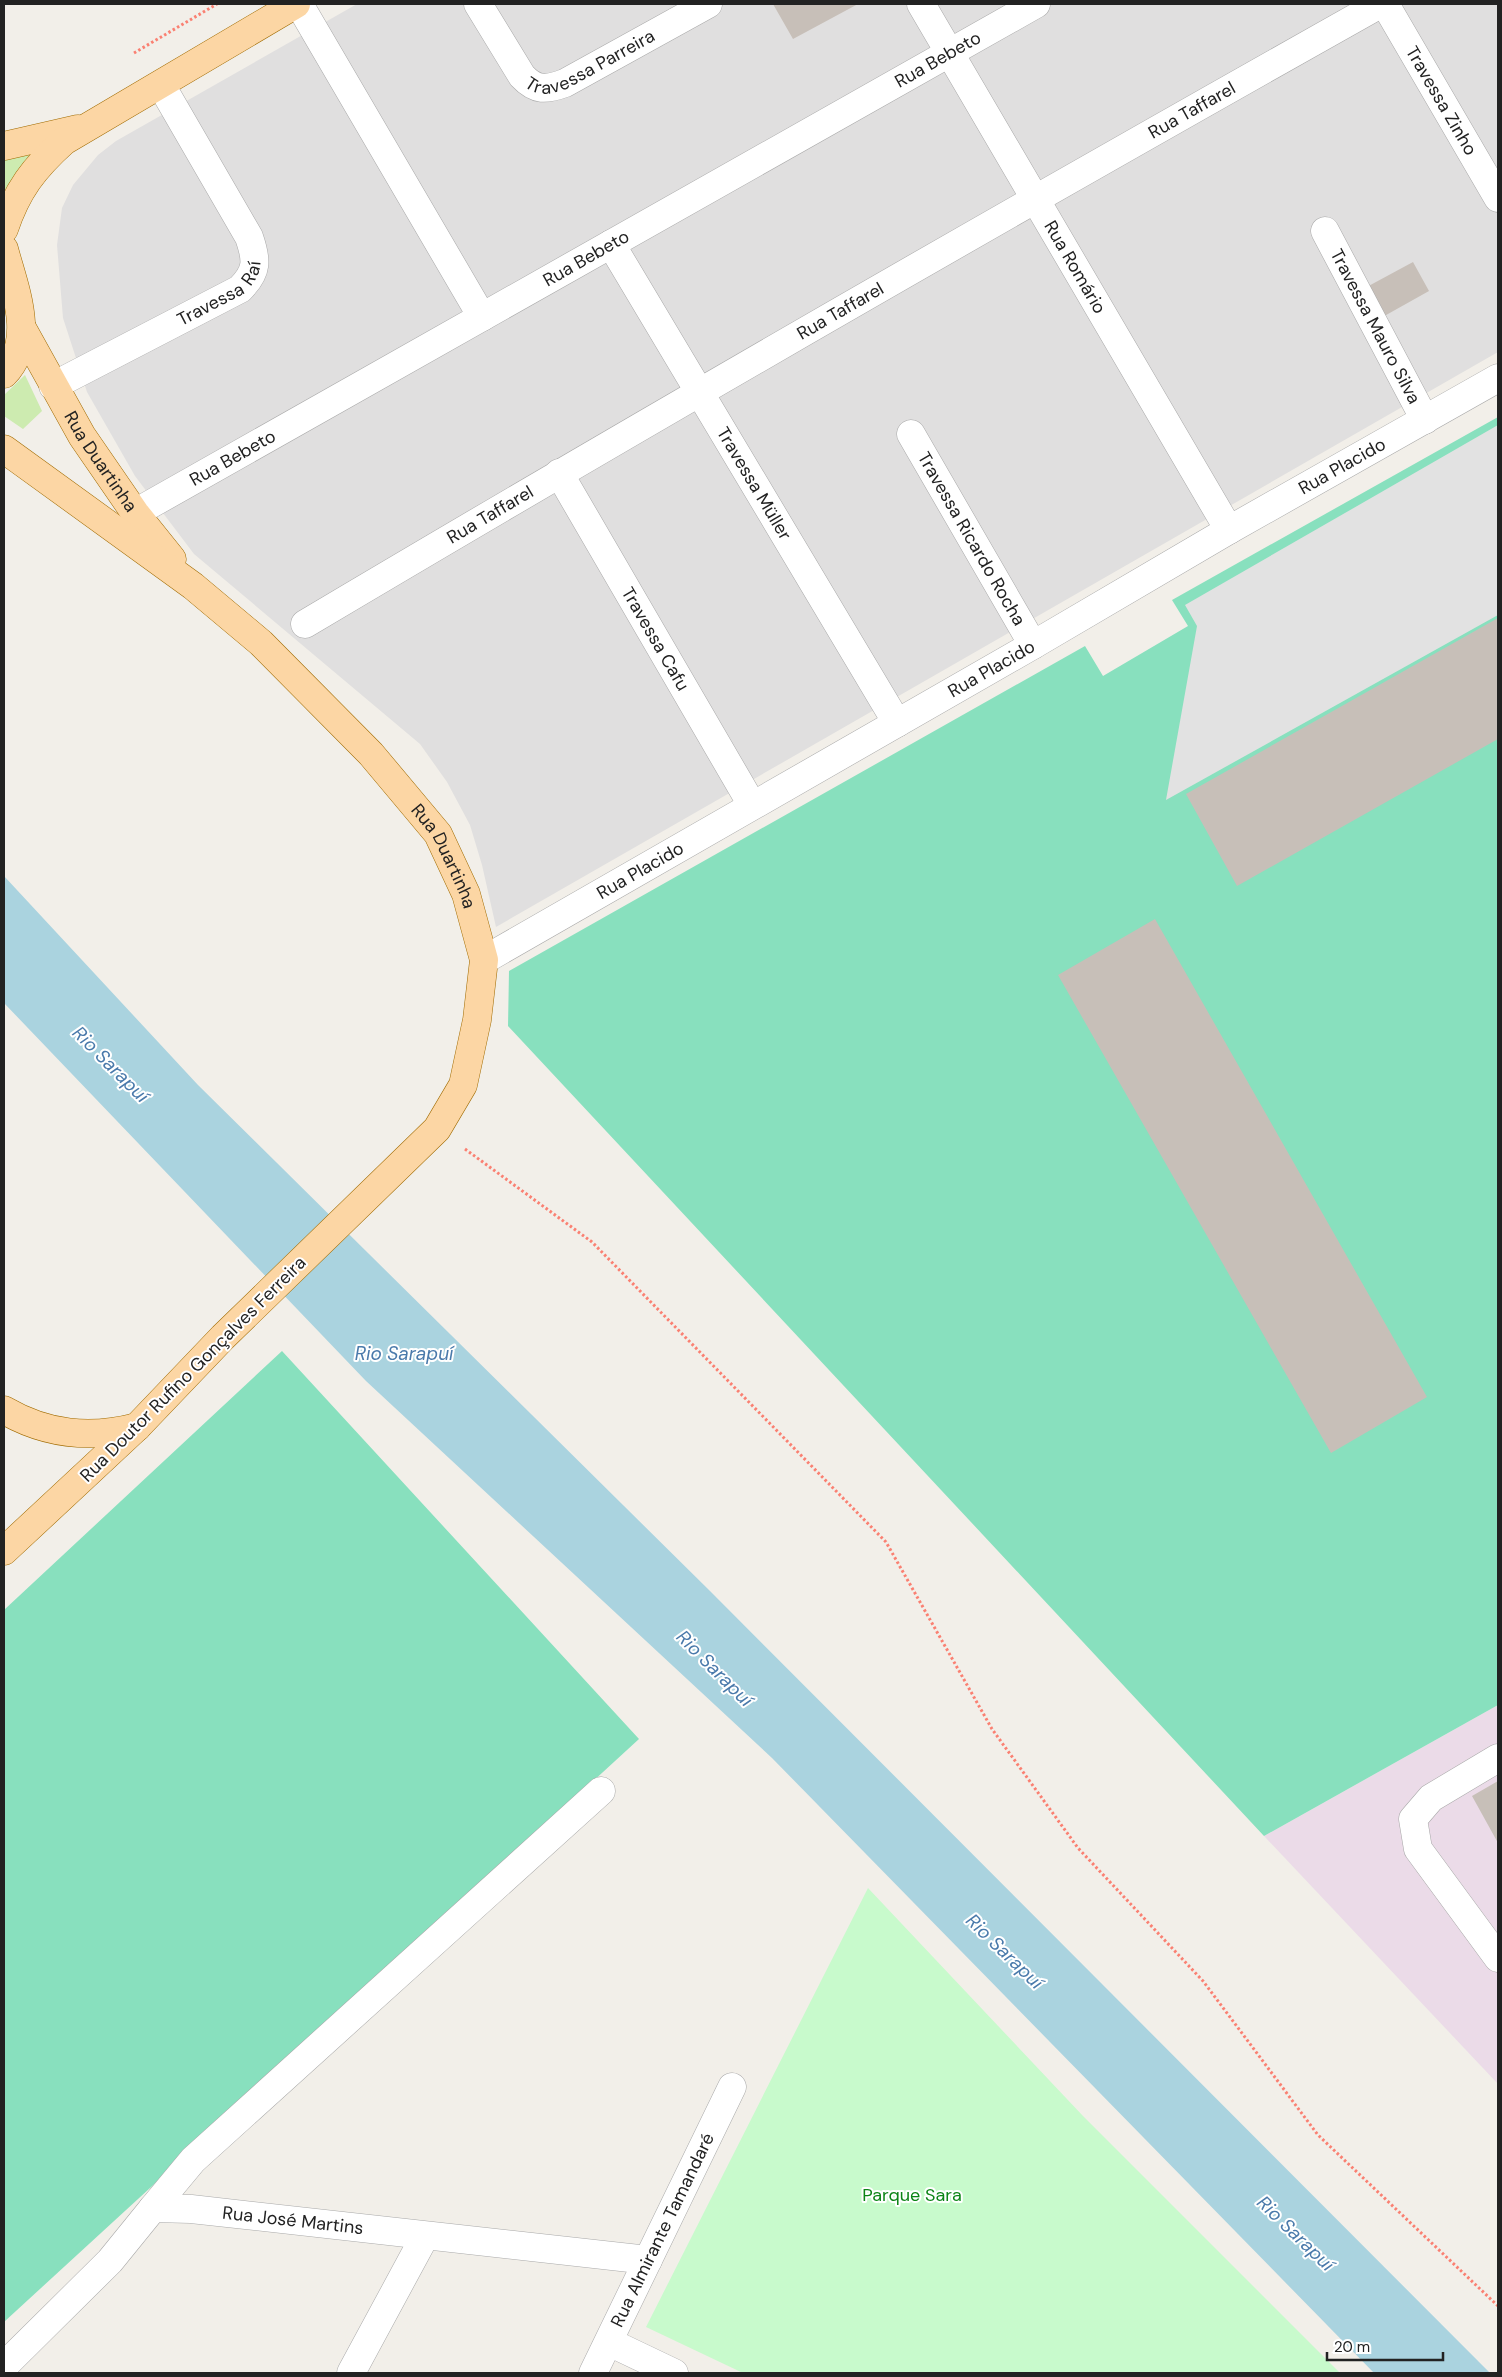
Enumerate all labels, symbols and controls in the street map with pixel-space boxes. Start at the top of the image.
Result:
street label: Travessa Parreira [520,24,659,100]
street label: Rua Bebeto [890,26,985,93]
street label: Travessa Zinho [1400,42,1483,160]
street label: Rua Taffarel [1144,76,1240,144]
street label: Rua Romário [1038,216,1112,318]
street label: Rua Bebeto [539,224,633,292]
street label: Travessa Mauro Silva [1325,245,1426,408]
street label: Travessa Raí [173,260,267,332]
street label: Rua Taffarel [792,277,888,346]
street label: Rua Duartinha [58,407,143,517]
street label: Travessa Müller [711,423,797,545]
street label: Rua Bebeto [185,424,280,492]
street label: Rua Placido [1294,432,1390,500]
street label: Travessa Ricardo Rocha [912,448,1031,630]
street label: Rua Taffarel [442,480,538,549]
street label: Travessa Cafu [616,583,695,695]
street label: Rua Placido [944,634,1039,703]
street label: Rua Duartinha [406,799,481,911]
street label: Rua Placido [592,836,688,905]
water label: Rio Sarapuí [67,1021,156,1109]
street label: Rua Doutor Rufino Gonçalves Ferreira [75,1251,311,1487]
water label: Rio Sarapuí [355,1341,455,1366]
water label: Rio Sarapuí [671,1625,760,1713]
water label: Rio Sarapuí [960,1908,1050,1996]
street label: Rua Almirante Tamandaré [605,2129,720,2331]
park label: Parque Sara [862,2183,962,2207]
water label: Rio Sarapuí [1251,2190,1341,2278]
street label: Rua José Martins [221,2201,365,2240]
scale bar [1327,2330,1443,2362]
text: 20 m [1334,2337,1370,2357]

